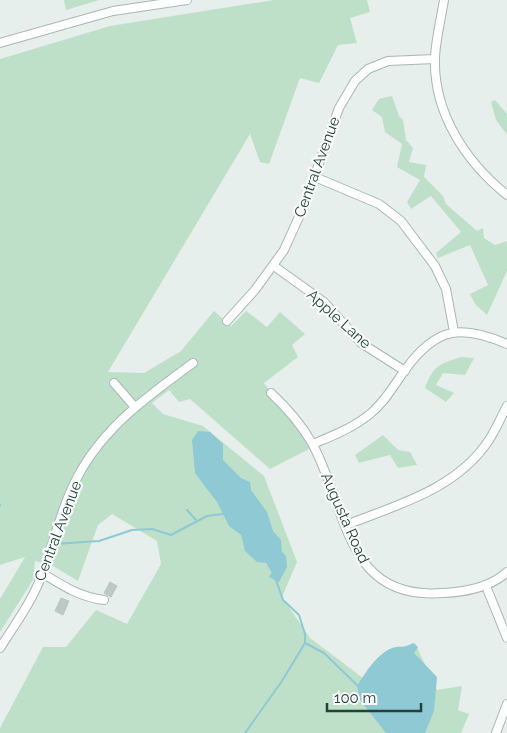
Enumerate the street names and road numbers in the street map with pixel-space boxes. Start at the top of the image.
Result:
street label: Central Avenue [290,114,344,220]
street label: Apple Lane [303,286,375,353]
street label: Augusta Road [317,470,373,566]
street label: Central Avenue [31,478,85,584]

